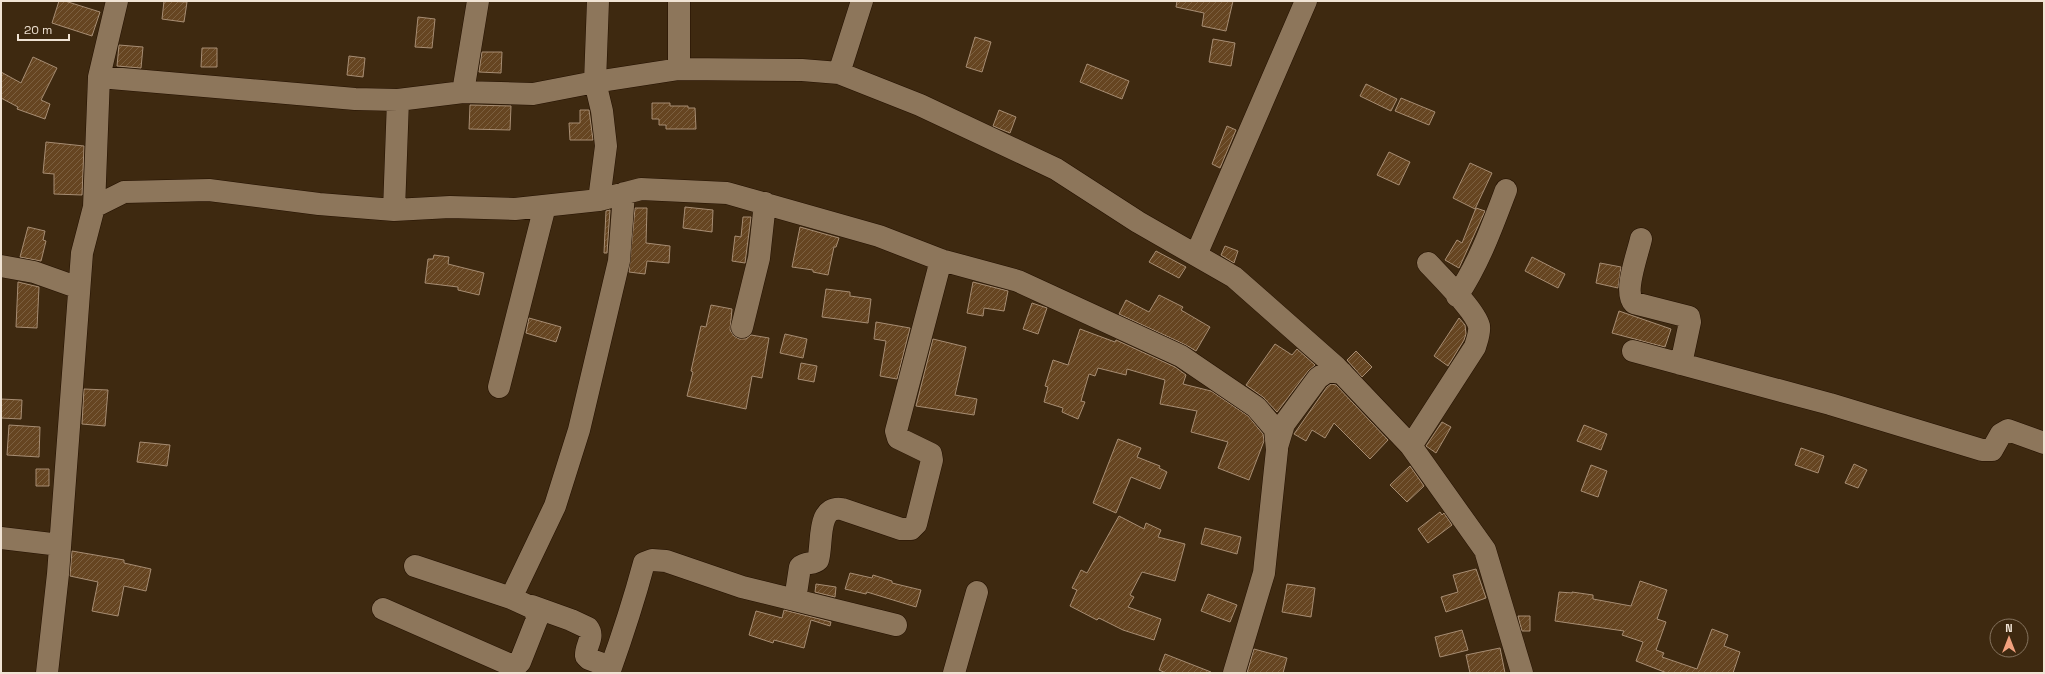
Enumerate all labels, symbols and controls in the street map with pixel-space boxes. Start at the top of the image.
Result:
scale bar [18,16,69,42]
text: 20 m [24,22,52,38]
north arrow [1989,618,2029,658]
text: N [2005,621,2013,635]

